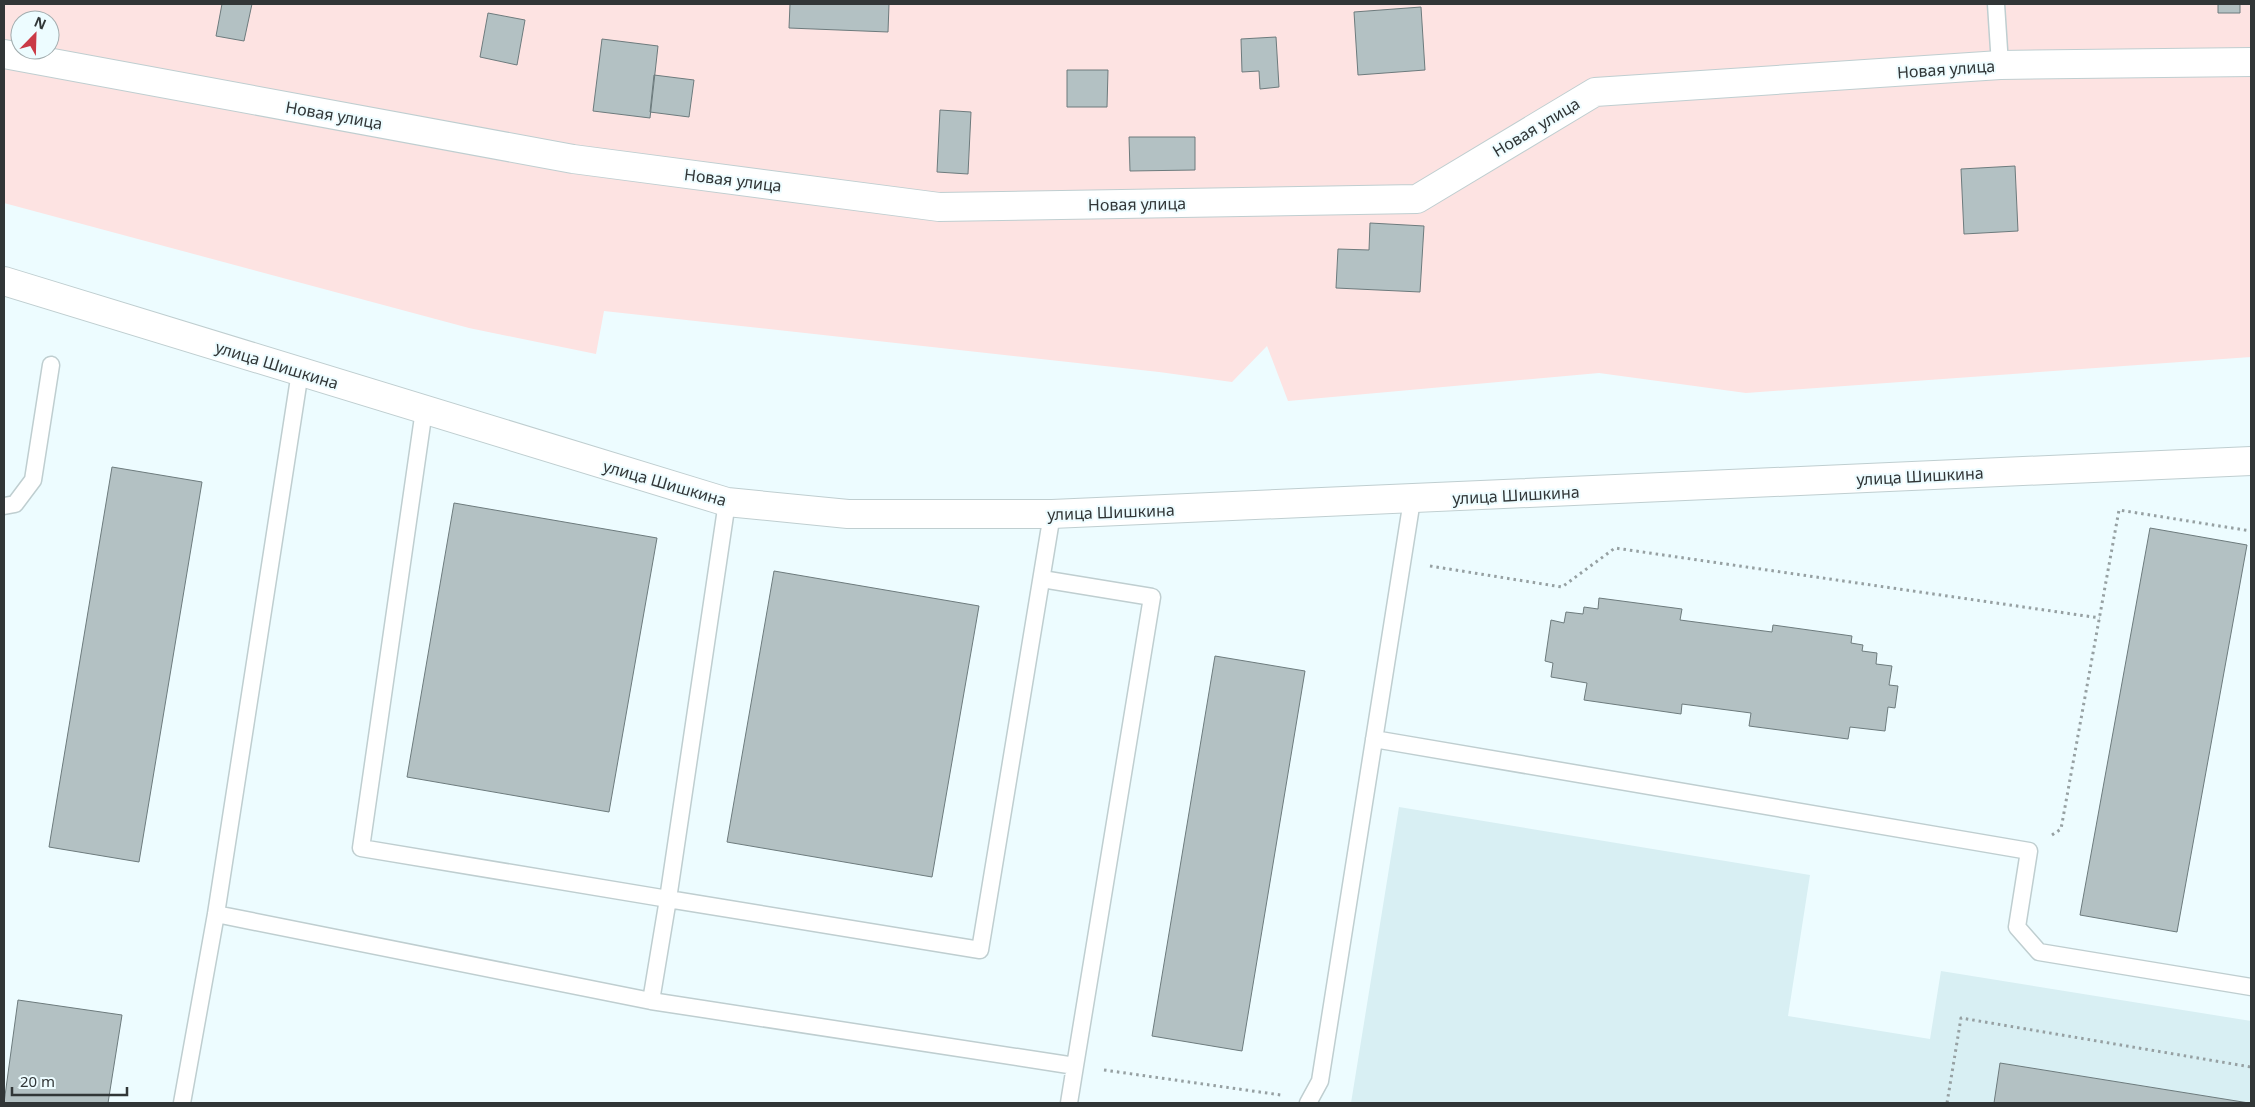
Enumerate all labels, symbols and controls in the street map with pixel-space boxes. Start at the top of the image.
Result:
north arrow [10,10,60,60]
text: N [31,12,49,34]
street label: Новая улица [1896,55,1996,83]
street label: Новая улица [1488,92,1584,162]
street label: Новая улица [284,96,384,134]
street label: Новая улица [683,163,783,197]
street label: Новая улица [1088,192,1186,216]
street label: улица Шишкина [213,336,341,394]
street label: улица Шишкина [601,455,729,511]
street label: улица Шишкина [1856,462,1984,490]
street label: улица Шишкина [1452,481,1580,509]
street label: улица Шишкина [1047,499,1175,525]
scale bar [12,1064,128,1096]
text: 20 m [20,1071,55,1091]

